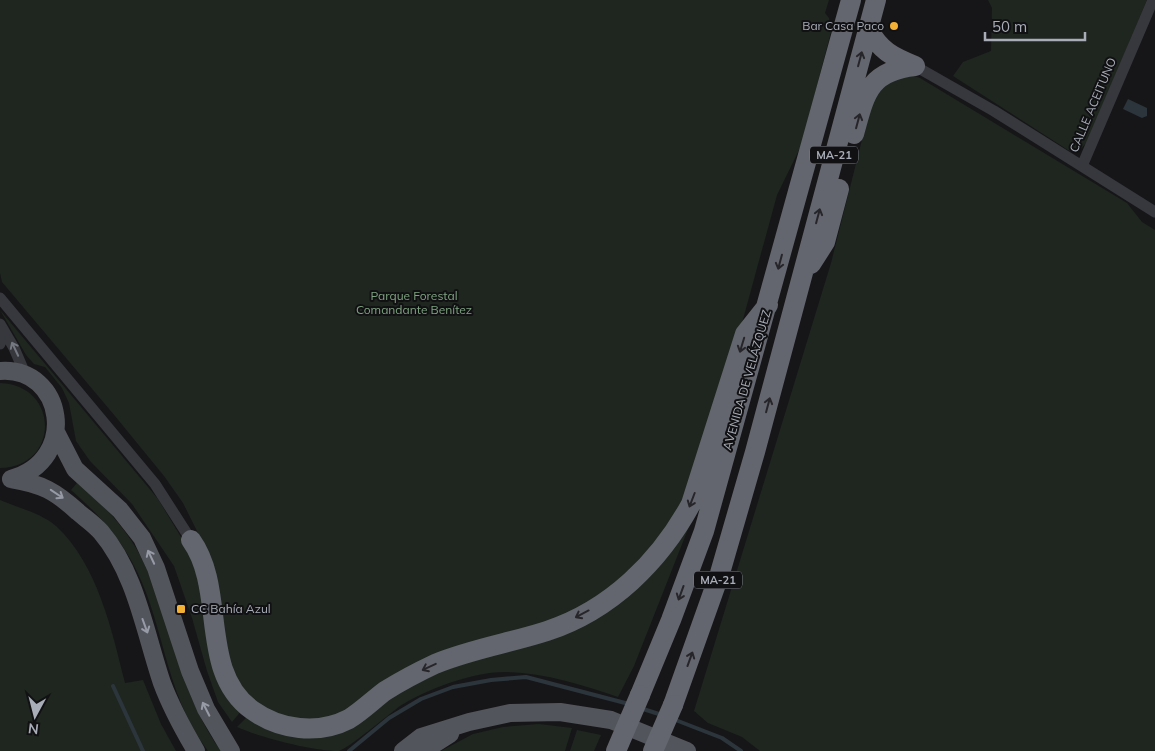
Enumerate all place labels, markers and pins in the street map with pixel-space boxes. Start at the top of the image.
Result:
place label: Bar Casa Paco [802,18,884,33]
marker: Bar Casa Paco [888,20,900,32]
place label: CC Bahía Azul [191,601,271,616]
marker: CC Bahía Azul [175,603,187,615]

